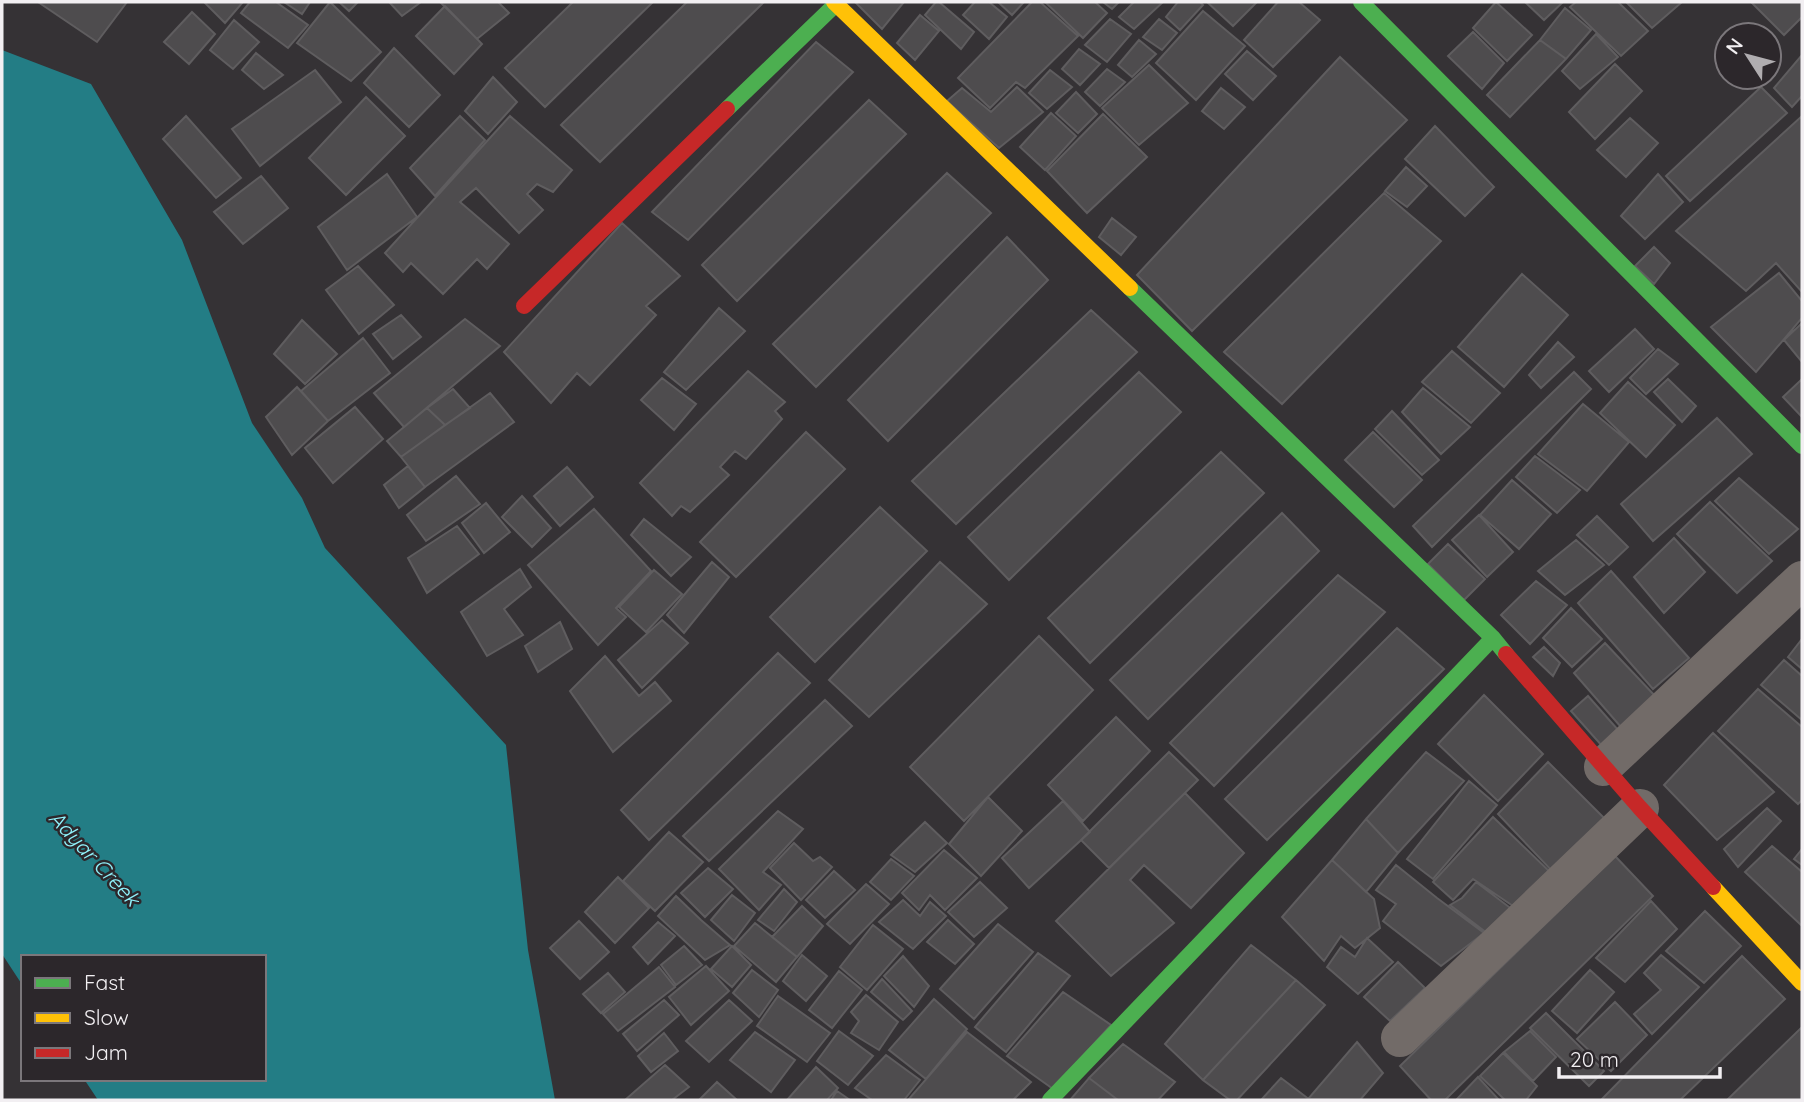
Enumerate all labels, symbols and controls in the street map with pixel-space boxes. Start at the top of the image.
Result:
north arrow [1713,21,1783,91]
text: N [1720,33,1748,59]
water label: Adyar Creek [44,805,147,912]
legend [21,955,266,1081]
text: Fast [84,969,125,995]
text: Slow [84,1004,129,1030]
scale bar [1559,1036,1720,1080]
text: Jam [84,1039,128,1065]
text: 20 m [1570,1046,1619,1072]

